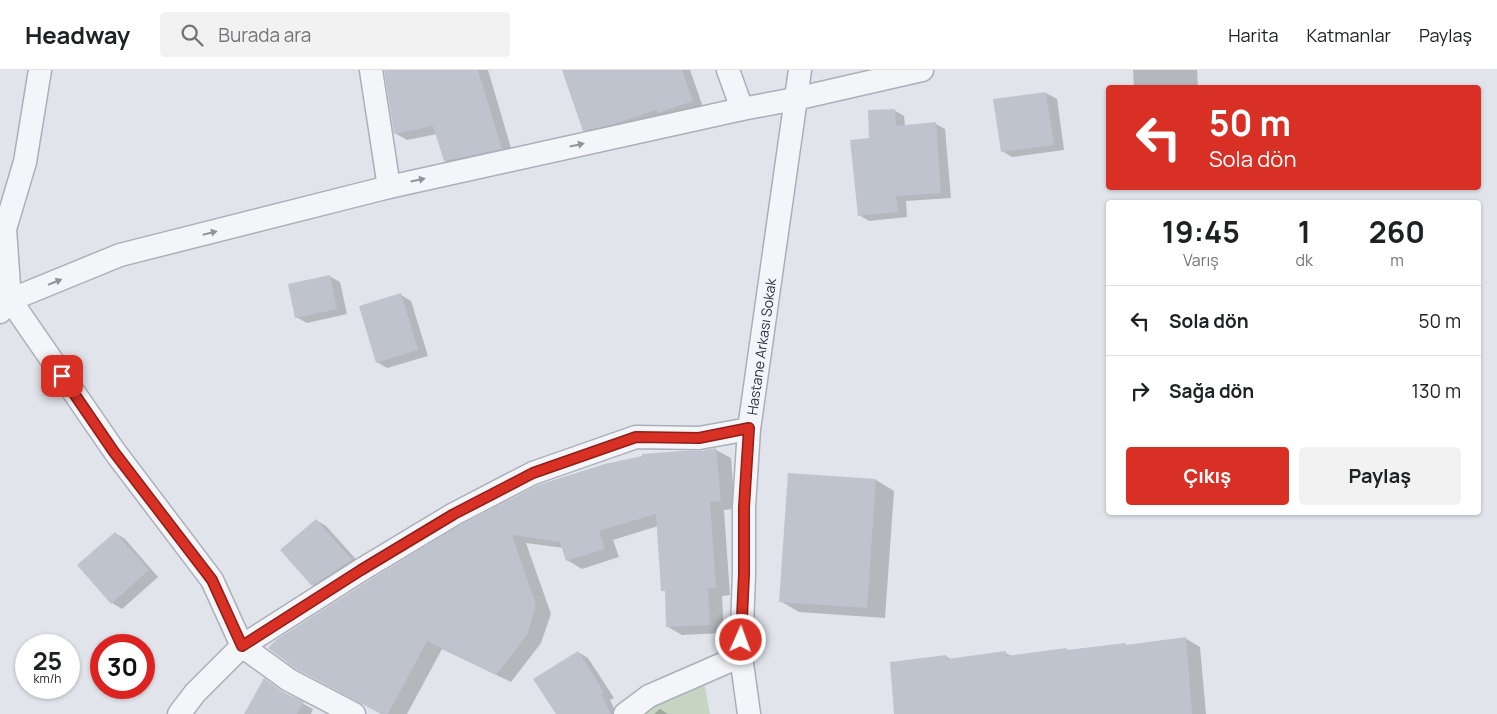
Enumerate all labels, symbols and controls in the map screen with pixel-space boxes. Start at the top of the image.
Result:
search box [160,12,510,57]
text: Headway [25,18,130,51]
icon: search [178,21,206,49]
text: Burada ara [218,22,311,48]
text: Harita [1228,23,1278,47]
text: Katmanlar [1306,23,1391,47]
text: Paylaş [1419,23,1472,47]
text: 50 m [1209,99,1291,147]
icon: left [1126,105,1191,170]
one-way arrow [570,141,586,149]
text: Sola dön [1209,144,1296,174]
one-way arrow [411,176,427,184]
text: 19:45 [1162,211,1240,252]
text: 1 [1298,211,1311,252]
text: 260 [1369,211,1425,252]
one-way arrow [202,228,217,236]
text: Varış [1183,249,1219,271]
text: dk [1296,249,1313,271]
text: m [1390,249,1404,271]
street label: Hastane Arkası Sokak [742,276,780,416]
one-way arrow [48,278,63,286]
icon: left [1126,307,1154,335]
text: Sola dön [1169,308,1249,334]
text: 50 m [1419,308,1461,334]
pin [41,355,83,397]
icon: arrive [48,362,76,390]
icon: right [1126,377,1154,405]
text: Sağa dön [1169,378,1254,404]
text: 130 m [1412,378,1461,404]
button: Çıkış [1126,447,1289,505]
button: Paylaş [1299,447,1461,505]
position arrow [714,613,766,665]
speed limit sign: 30 [90,634,155,699]
text: 25 [33,643,62,678]
text: km/h [34,670,61,687]

